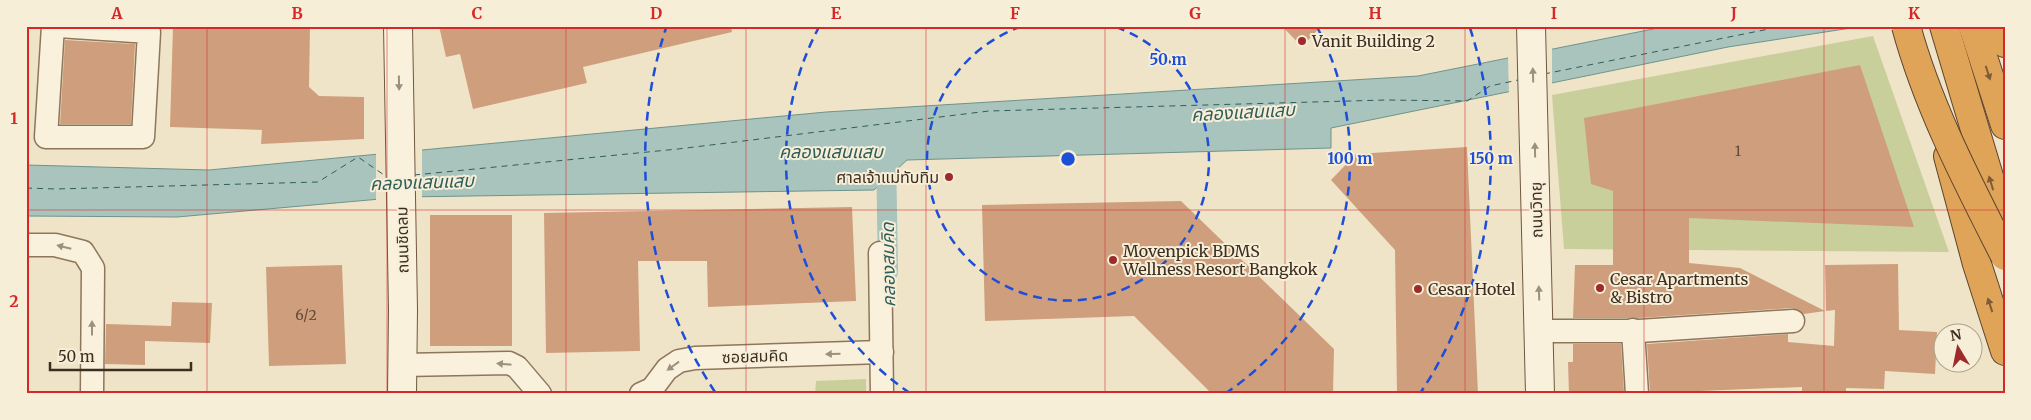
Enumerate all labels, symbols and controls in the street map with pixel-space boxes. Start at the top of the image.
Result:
text: A [110,3,123,23]
text: B [291,3,303,23]
text: C [472,3,482,23]
text: D [650,3,662,23]
text: E [831,3,842,23]
text: F [1010,3,1020,23]
text: G [1189,3,1201,23]
text: H [1368,3,1382,23]
text: I [1551,3,1557,23]
text: J [1730,3,1737,23]
text: K [1908,3,1920,23]
place label: Vanit Building 2 [1311,31,1435,51]
marker: Vanit Building 2 [1296,35,1308,47]
text: 50 m [1149,50,1187,69]
one-way arrow [1985,65,1992,80]
one-way arrow [1528,67,1536,83]
one-way arrow [395,75,403,91]
water label: คลองแสนแสบ [1191,98,1297,126]
text: 1 [10,108,18,128]
water label: คลองแสนแสบ [779,140,884,163]
one-way arrow [1531,142,1539,158]
house number: 1 [1735,142,1741,160]
text: 100 m [1328,149,1372,168]
text: 150 m [1469,149,1513,168]
centre of rings [1059,150,1077,168]
place label: ศาลเจ้าแม่ทับทิม [836,167,939,187]
water label: คลองแสนแสบ [370,169,475,195]
marker: ศาลเจ้าแม่ทับทิม [943,171,955,183]
one-way arrow [1986,176,1994,191]
street label: ถนนวิทยุ [1526,182,1546,238]
street label: ถนนชิดลม [391,206,413,274]
water label: คลองสมคิด [876,221,900,308]
place label: Movenpick BDMS Wellness Resort Bangkok [1122,241,1319,279]
one-way arrow [57,243,72,251]
marker: Movenpick BDMS Wellness Resort Bangkok [1107,254,1119,266]
place label: Cesar Apartments & Bistro [1610,269,1749,307]
place label: Cesar Hotel [1428,279,1516,299]
marker: Cesar Apartments & Bistro [1594,282,1606,294]
marker: Cesar Hotel [1412,283,1424,295]
one-way arrow [1534,284,1542,300]
text: 2 [9,291,19,311]
one-way arrow [1986,297,1993,312]
house number: 6/2 [295,306,317,324]
one-way arrow [89,319,97,335]
north arrow [1934,322,1984,372]
text: N [1949,325,1963,345]
scale bar [50,340,191,372]
street label: ซอยสมคิด [722,345,788,367]
text: 50 m [58,347,95,366]
one-way arrow [825,350,841,358]
one-way arrow [496,360,512,368]
one-way arrow [666,361,680,371]

